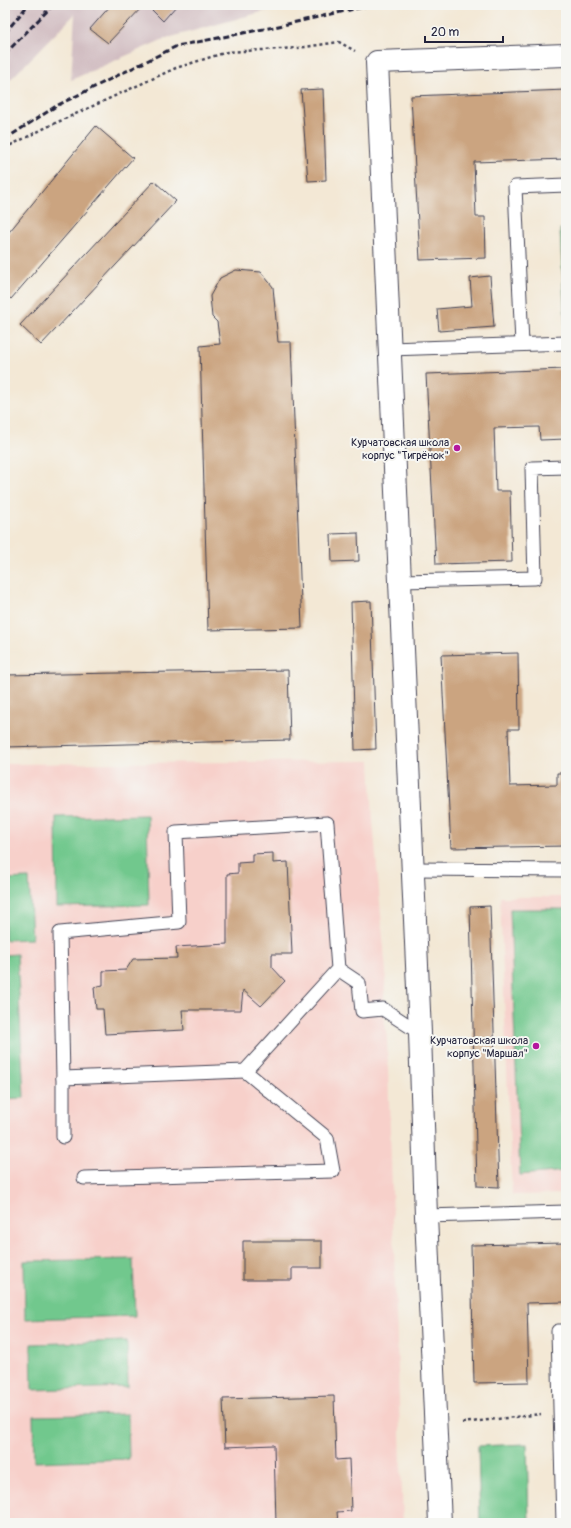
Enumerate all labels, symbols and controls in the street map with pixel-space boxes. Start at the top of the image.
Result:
scale bar [425,18,503,44]
text: 20 m [431,25,460,40]
place label: Курчатовская школа корпус "Тигрёнок" [351,436,449,462]
marker: Курчатовская школа корпус "Тигрёнок" [452,443,462,453]
place label: Курчатовская школа корпус "Маршал" [430,1034,528,1060]
marker: Курчатовская школа корпус "Маршал" [531,1041,541,1051]

